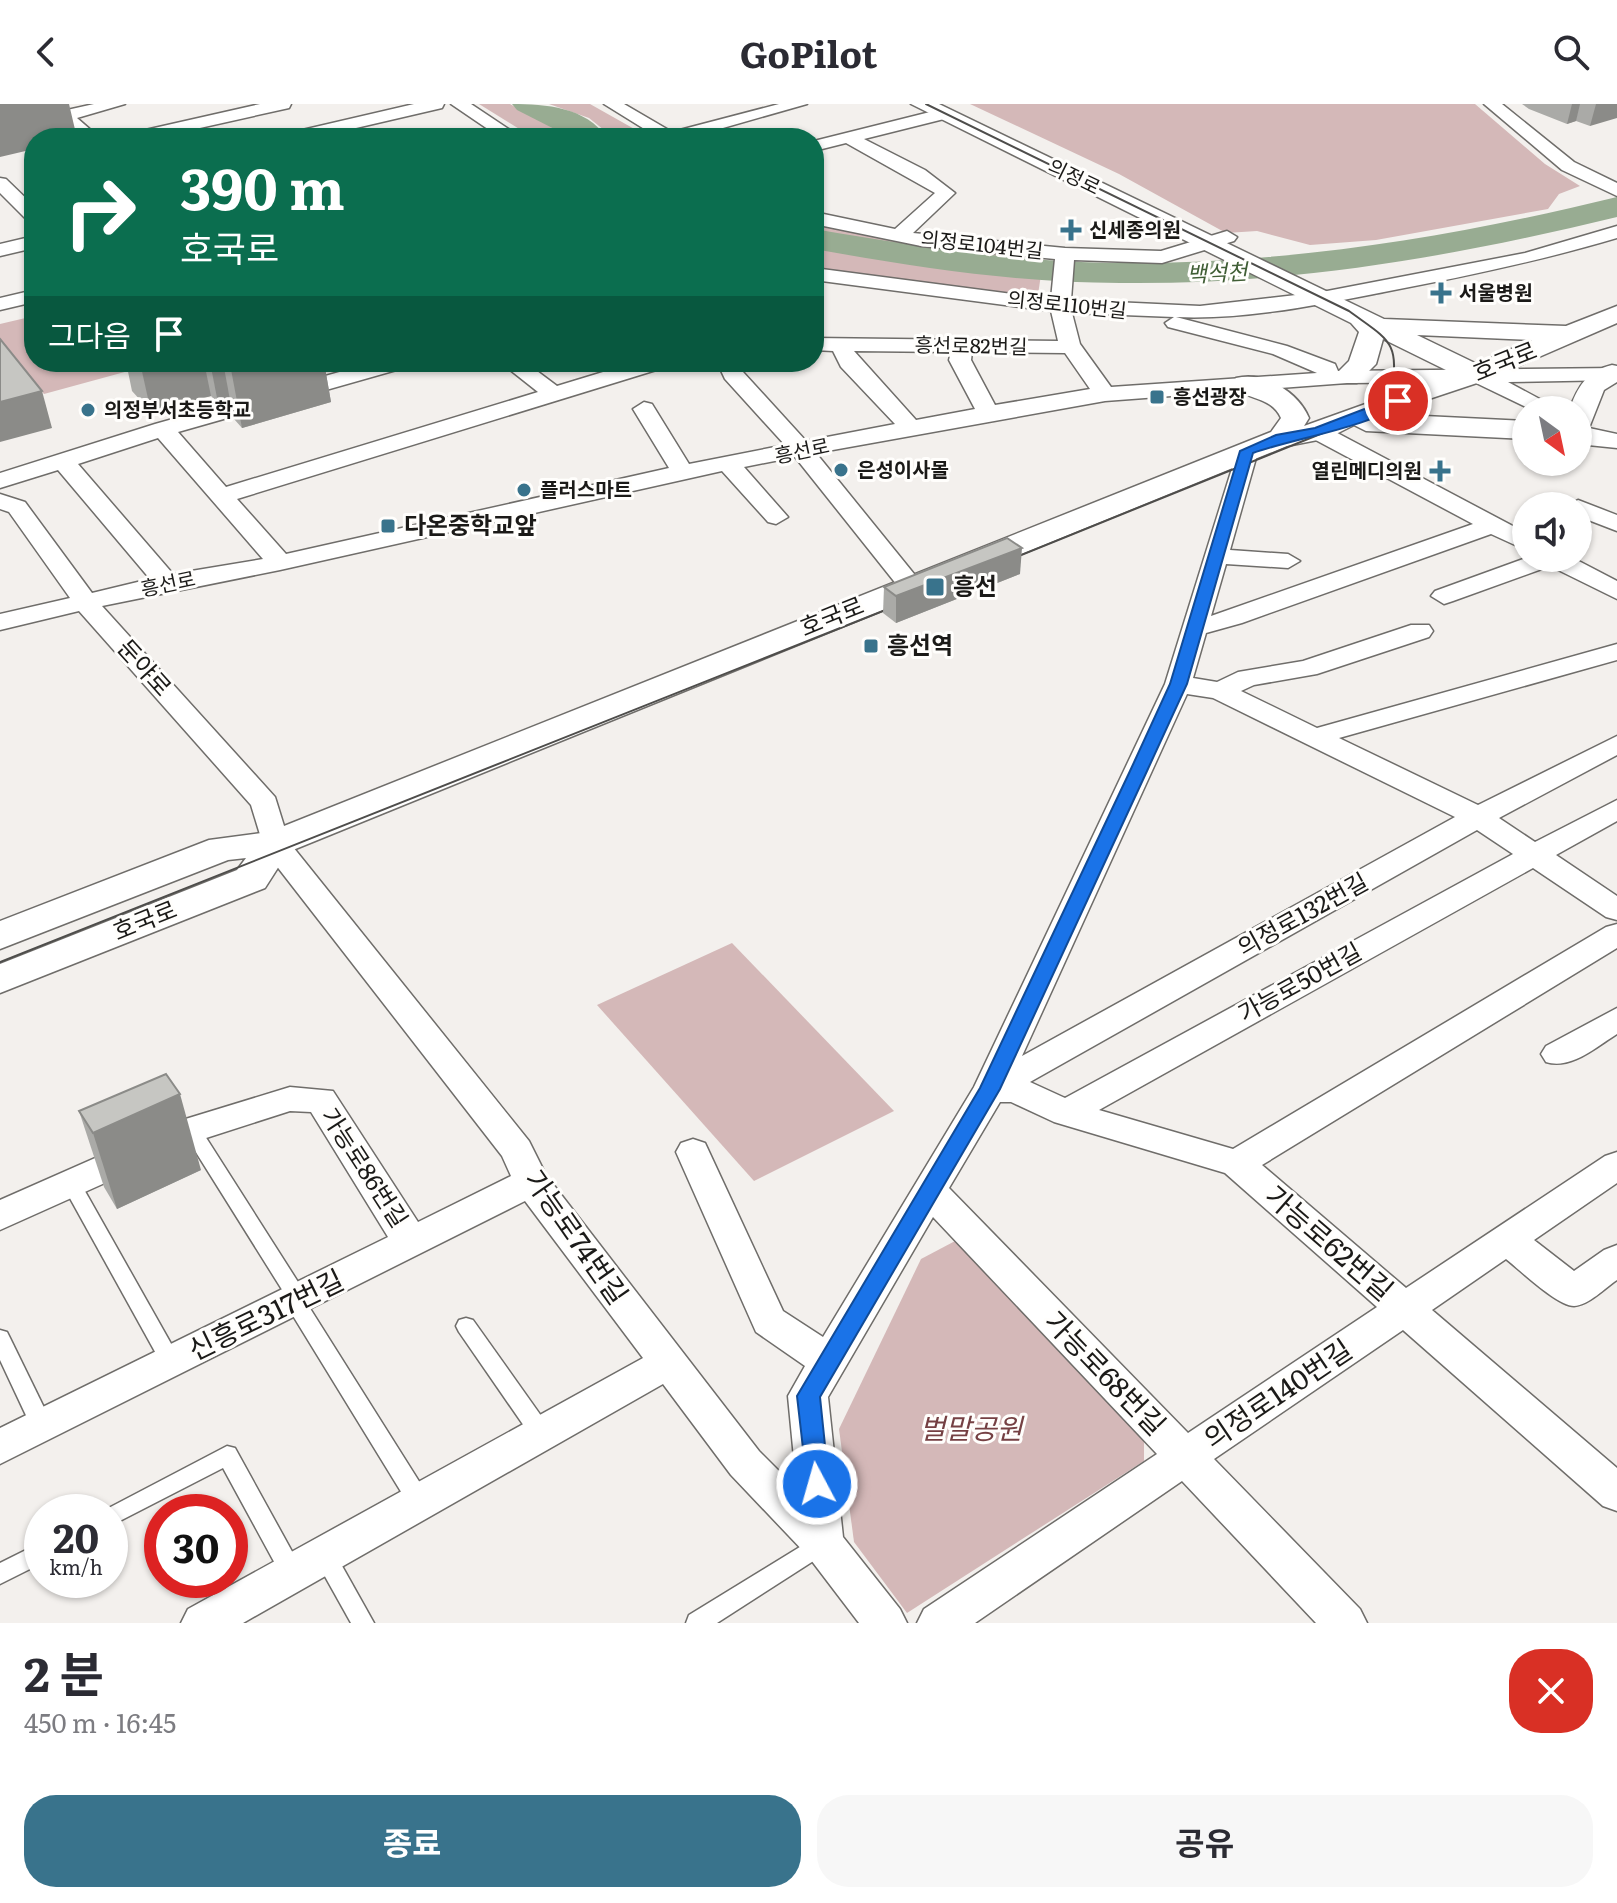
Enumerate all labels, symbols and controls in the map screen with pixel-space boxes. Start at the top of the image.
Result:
text: GoPilot [740,26,877,79]
icon: back [24,30,68,74]
icon: search [1549,30,1593,74]
text: 390 m [180,144,345,227]
street label: 의정로 [1043,150,1106,201]
icon: right [48,160,152,264]
place label: 신세종의원 [1089,213,1181,243]
marker: 신세종의원 [1060,219,1082,241]
text: 호국로 [180,220,279,273]
street label: 의정로104번길 [920,222,1045,264]
water label: 백석천 [1186,253,1251,290]
place label: 서울병원 [1459,276,1533,306]
street label: 의정로110번길 [1006,282,1128,324]
marker: 서울병원 [1430,282,1452,304]
text: 그다음 [48,312,131,356]
icon: arrive [147,312,191,356]
street label: 흥선로82번길 [914,328,1028,360]
street label: 호국로 [1467,331,1541,388]
pin [1364,367,1432,435]
icon: arrive [1376,379,1420,423]
place label: 흥선광장 [1173,380,1247,410]
marker: 흥선광장 [1148,388,1166,406]
place label: 의정부서초등학교 [104,393,251,423]
north arrow [1512,396,1592,476]
map controls [1512,396,1592,572]
marker: 의정부서초등학교 [79,401,97,419]
street label: 흥선로 [771,429,832,469]
place label: 은성이사몰 [857,453,949,483]
place label: 열린메디의원 [1312,454,1422,484]
marker: 열린메디의원 [1429,460,1451,482]
marker: 은성이사몰 [832,461,850,479]
place label: 플러스마트 [540,473,632,503]
marker: 플러스마트 [515,481,533,499]
button: sound [1512,492,1592,572]
place label: 다온중학교앞 [404,506,536,541]
marker: 다온중학교앞 [379,517,397,535]
street label: 흥선로 [137,562,198,602]
place label: 흥선 [953,567,997,602]
marker: 흥선 [924,576,946,598]
street label: 호국로 [794,586,868,643]
place label: 흥선역 [887,626,953,661]
street label: 둔야로 [111,630,181,703]
marker: 흥선역 [862,637,880,655]
street label: 의정로132번길 [1230,862,1374,963]
street label: 호국로 [107,890,181,947]
street label: 가능로50번길 [1231,932,1367,1029]
street label: 가능로86번길 [314,1100,418,1233]
street label: 가능로74번길 [516,1160,640,1312]
street label: 가능로62번길 [1257,1174,1404,1309]
street label: 신흥로317번길 [180,1257,350,1369]
street label: 가능로68번길 [1036,1300,1177,1443]
street label: 의정로140번길 [1194,1327,1359,1457]
park label: 벌말공원 [919,1406,1025,1448]
position arrow [775,1442,859,1526]
speed limit sign: 30 [144,1494,248,1598]
text: 20 [53,1506,99,1565]
text: km/h [49,1551,103,1581]
text: 2 분 [24,1636,104,1707]
button: close [1509,1649,1593,1733]
text: 450 m · 16:45 [24,1702,176,1741]
button: 종료 [24,1795,801,1887]
button: 공유 [817,1795,1593,1887]

